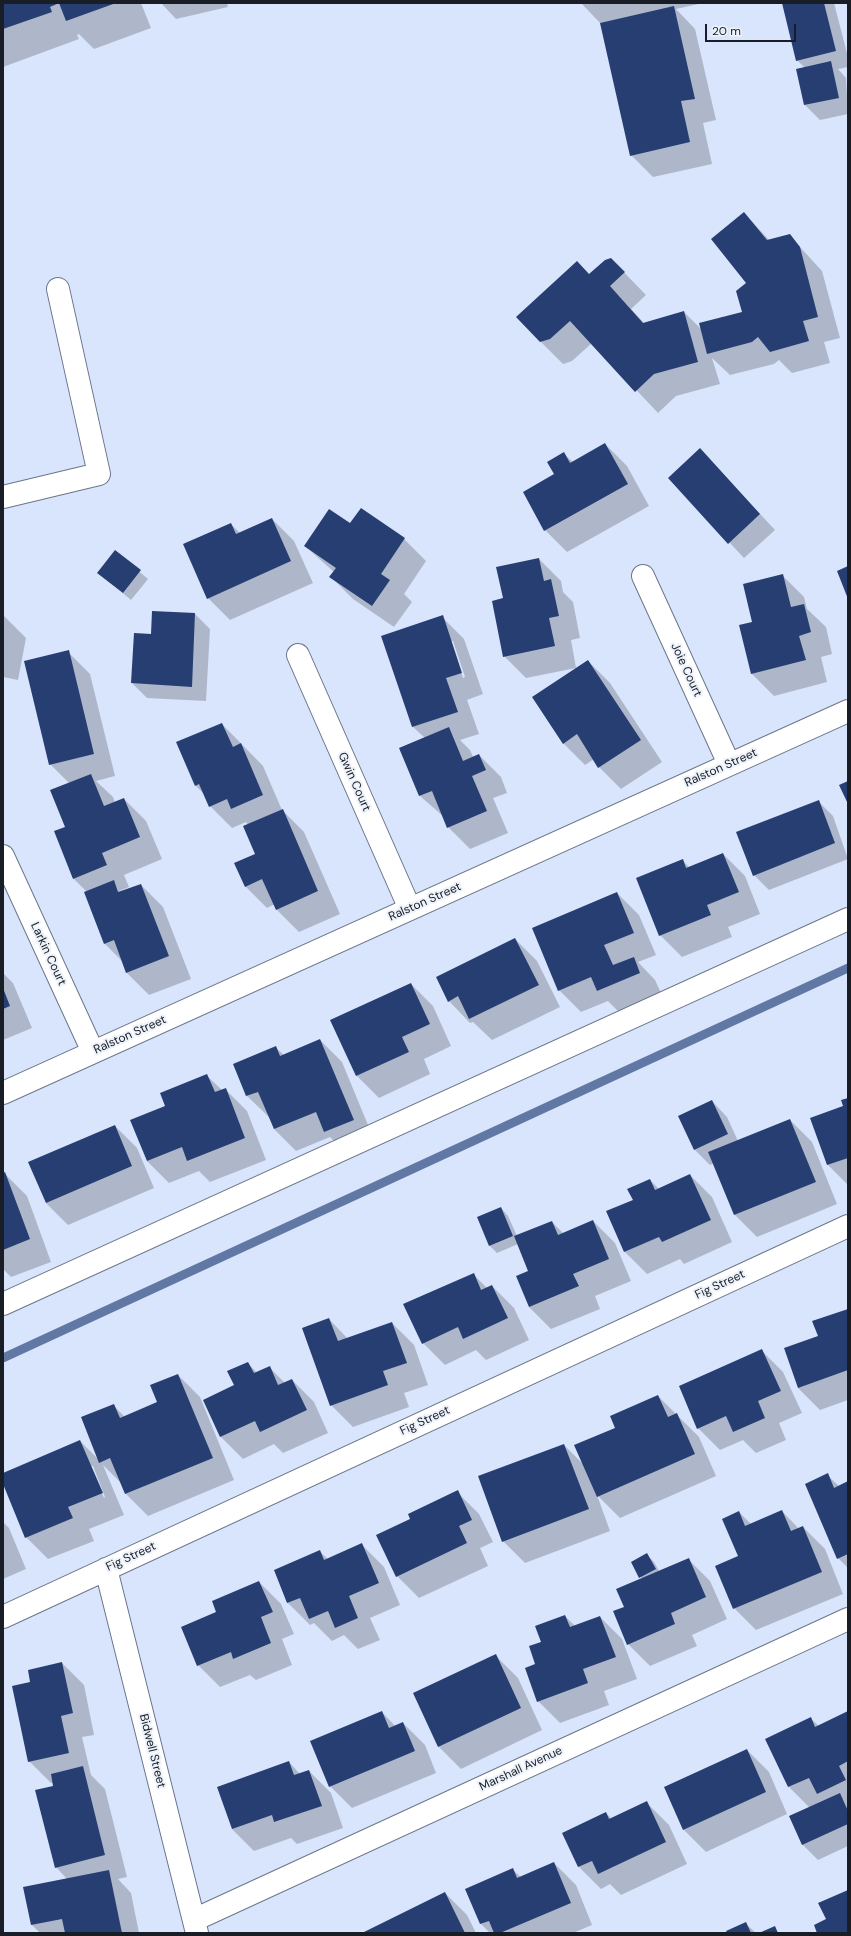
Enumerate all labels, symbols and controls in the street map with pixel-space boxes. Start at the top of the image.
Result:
scale bar [707,16,798,42]
text: 20 m [712,23,741,39]
street label: Joie Court [667,641,705,699]
street label: Ralston Street [683,746,759,790]
street label: Gwin Court [335,750,373,814]
street label: Ralston Street [387,880,463,924]
street label: Larkin Court [27,920,69,988]
street label: Ralston Street [92,1013,168,1057]
street label: Fig Street [693,1267,747,1303]
street label: Fig Street [398,1403,452,1439]
street label: Fig Street [104,1539,158,1575]
street label: Bidwell Street [136,1712,168,1790]
street label: Marshall Avenue [477,1743,565,1795]

